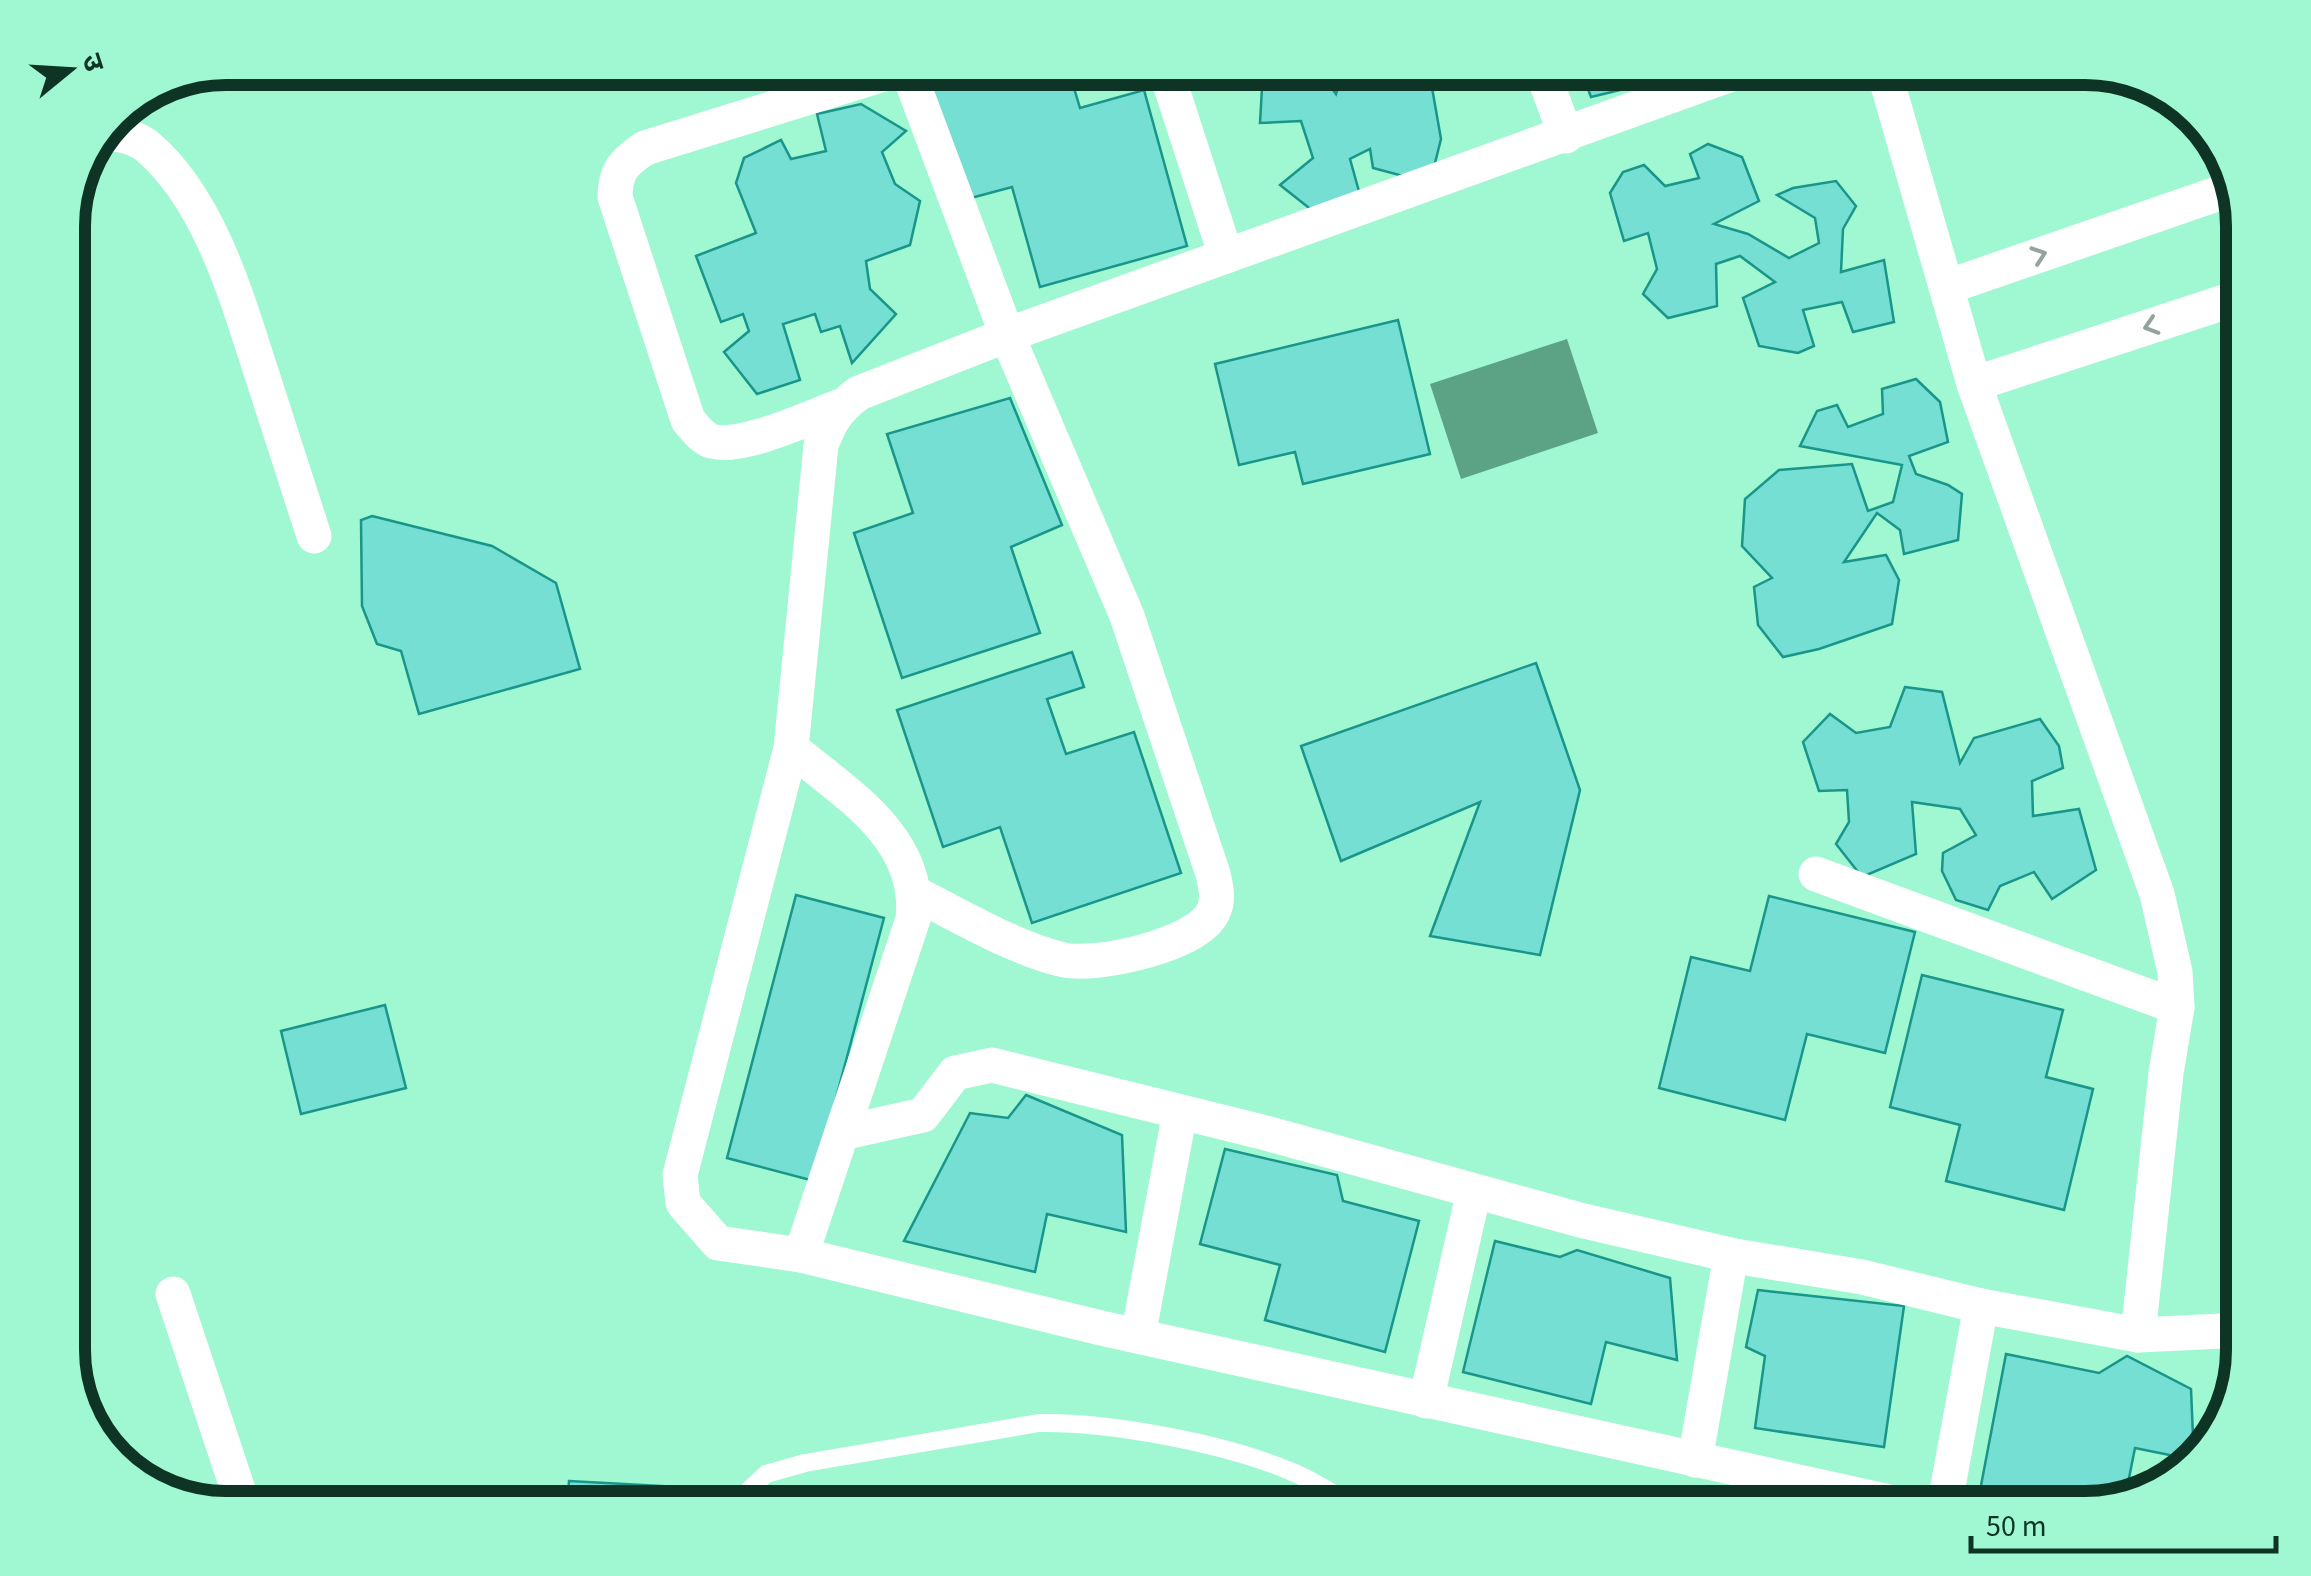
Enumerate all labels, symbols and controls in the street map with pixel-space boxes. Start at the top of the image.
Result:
north arrow [20,20,120,120]
text: उ [71,49,115,77]
one-way arrow [2030,246,2047,267]
one-way arrow [2143,315,2160,335]
scale bar [1971,1491,2276,1553]
text: 50 m [1986,1505,2047,1548]

